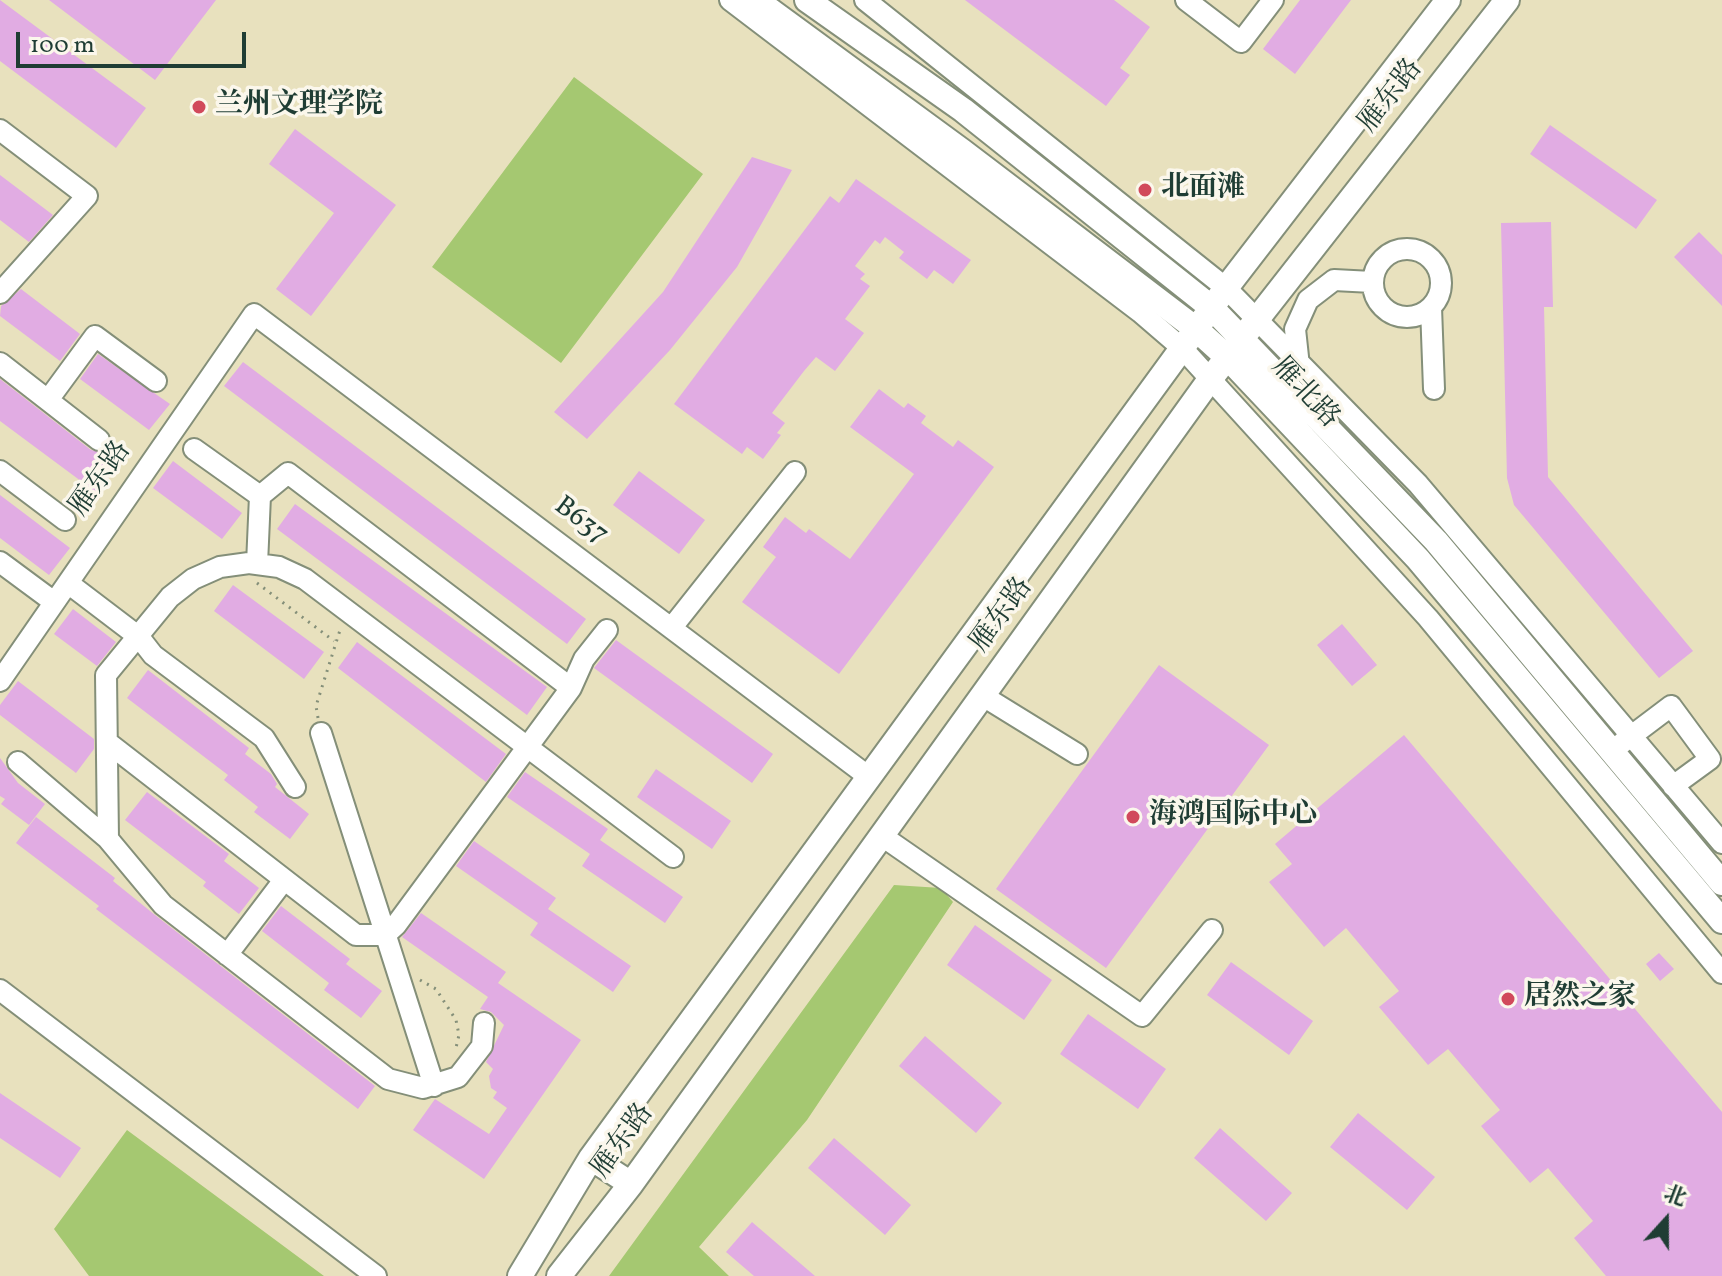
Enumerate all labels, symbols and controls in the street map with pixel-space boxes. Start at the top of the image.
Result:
scale bar [20,16,250,66]
text: 100 m [30,29,95,63]
street label: 雁东路 [1353,54,1431,140]
place label: 兰州文理学院 [215,90,383,124]
marker: 兰州文理学院 [190,98,208,116]
place label: 北面滩 [1161,173,1245,207]
marker: 北面滩 [1136,181,1154,199]
street label: 雁北路 [1263,352,1345,436]
street label: 雁东路 [64,436,140,524]
street label: B637 [546,491,614,553]
street label: 雁东路 [965,572,1041,660]
place label: 海鸿国际中心 [1149,800,1317,834]
marker: 海鸿国际中心 [1124,808,1142,826]
place label: 居然之家 [1524,982,1636,1016]
marker: 居然之家 [1499,990,1517,1008]
street label: 雁东路 [586,1098,662,1186]
text: 北 [1659,1179,1691,1216]
north arrow [1626,1180,1706,1260]

